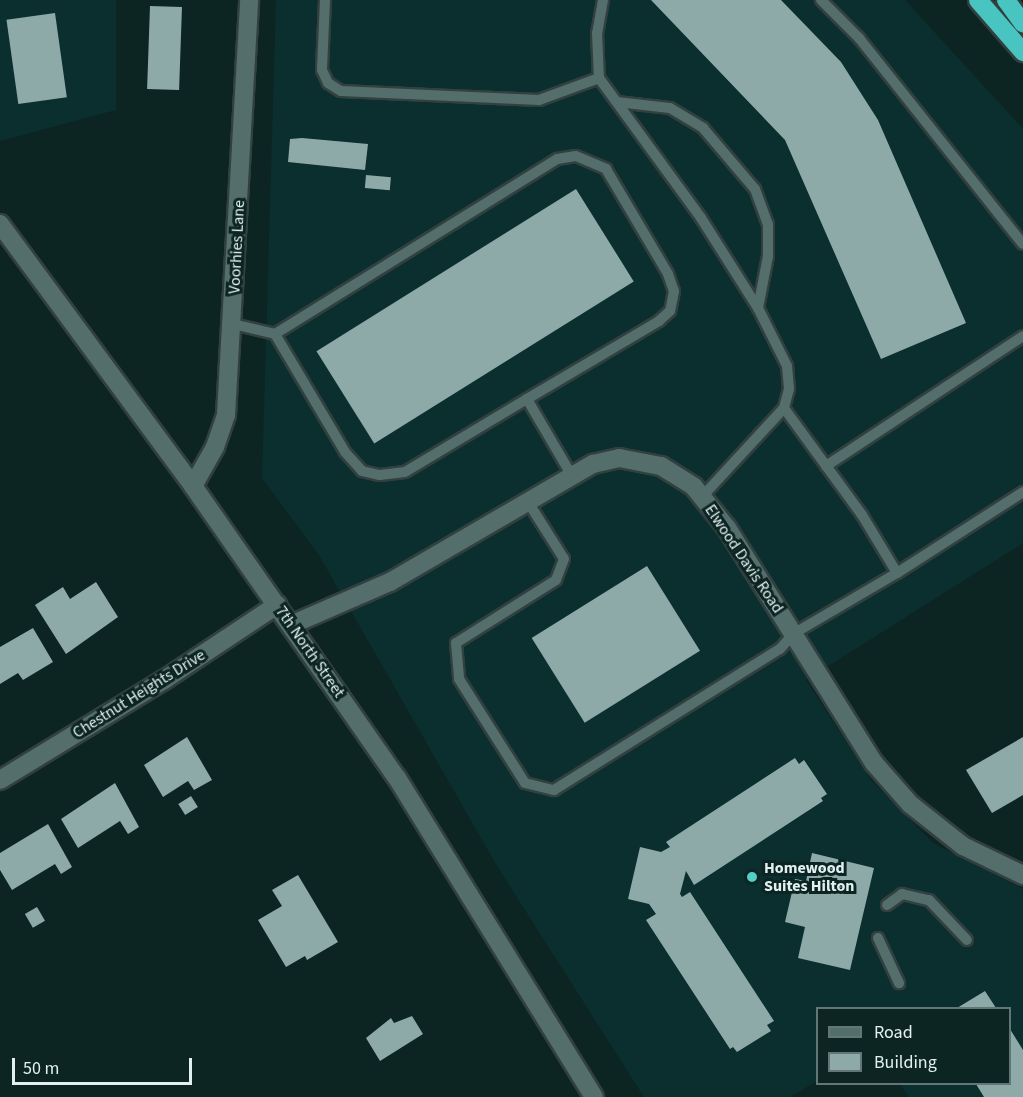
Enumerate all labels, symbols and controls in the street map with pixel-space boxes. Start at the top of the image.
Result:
street label: Voorhies Lane [225,200,249,294]
street label: Elwood Davis Road [701,501,787,617]
street label: 7th North Street [271,603,349,701]
street label: Chestnut Heights Drive [69,645,209,743]
place label: Homewood Suites Hilton [764,858,854,896]
marker: Homewood Suites Hilton [745,870,759,884]
legend [816,1007,1011,1085]
text: Road [874,1020,913,1045]
scale bar [15,1046,195,1084]
text: Building [874,1050,937,1075]
text: 50 m [23,1056,59,1081]

